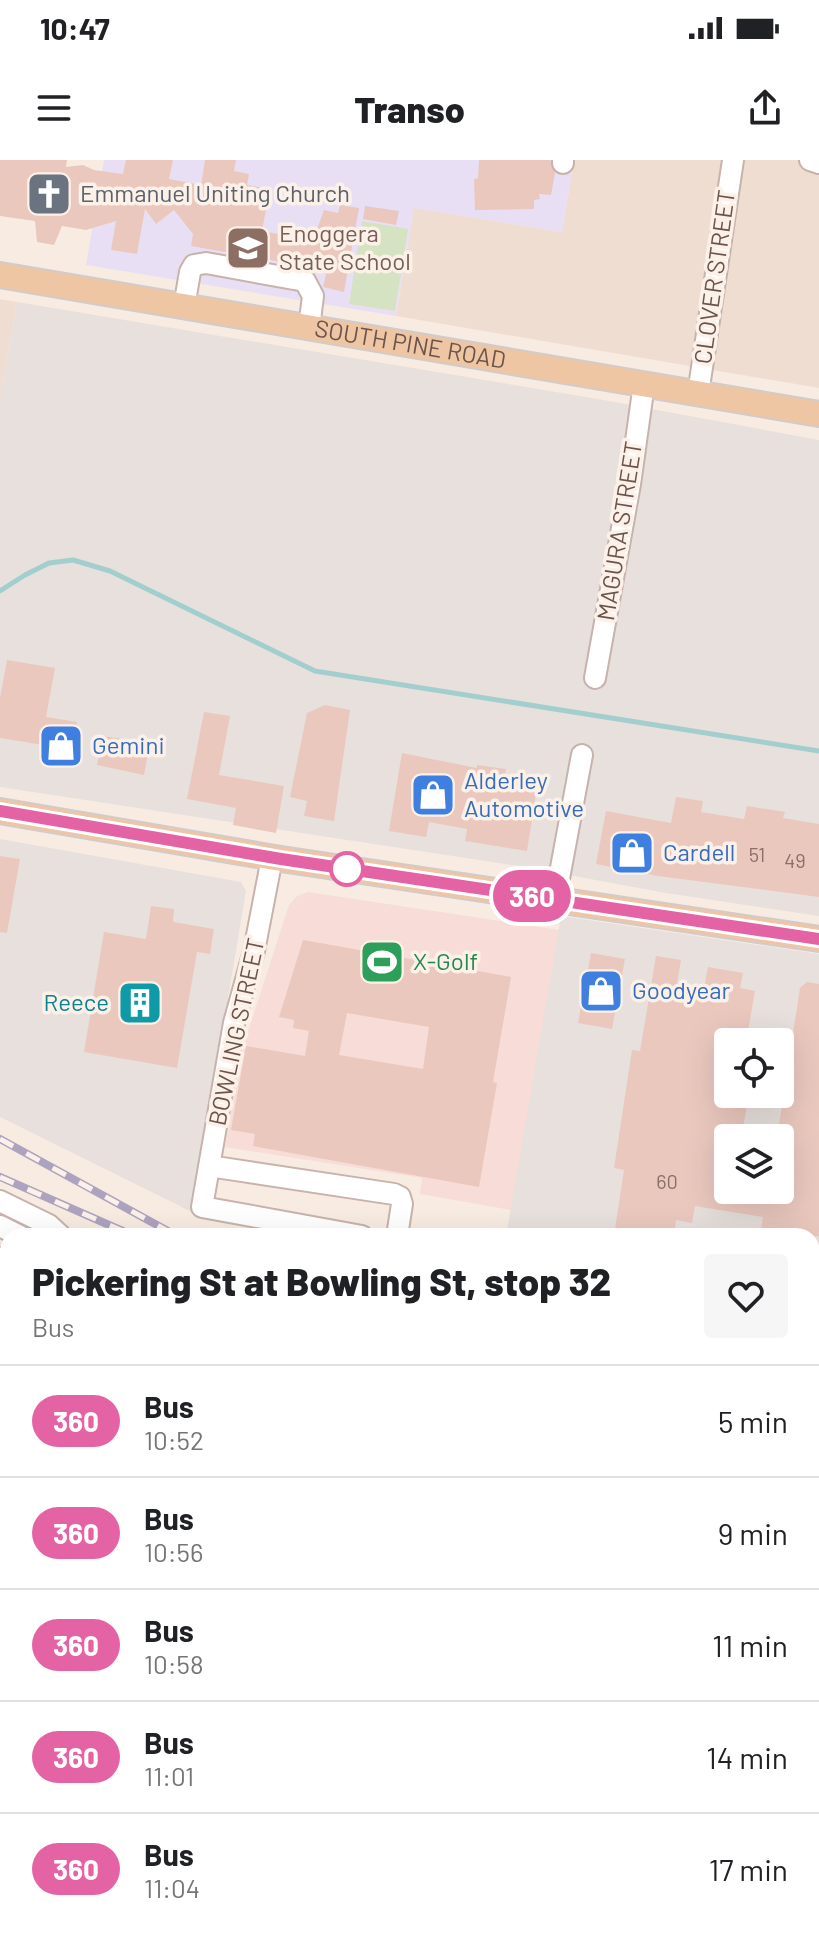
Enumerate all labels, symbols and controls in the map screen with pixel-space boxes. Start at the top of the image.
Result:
text: 10:47 [40,10,110,46]
icon: menu [32,86,76,130]
icon: share [743,86,787,130]
text: Transo [354,87,465,130]
church icon: Emmanuel Uniting Church [25,170,73,218]
place label: Emmanuel Uniting Church [80,178,350,207]
street label: CLOVER STREET [687,188,740,366]
place label: Enoggera State School [279,218,411,275]
school or university icon: Enoggera State School [224,224,272,272]
street label: SOUTH PINE ROAD [313,313,508,374]
street label: MAGURA STREET [590,439,647,623]
shop icon: Gemini [37,722,85,770]
place label: Gemini [92,730,165,759]
place label: Alderley Automotive [464,765,584,822]
shop icon: Alderley Automotive [409,771,457,819]
shop icon: Cardell [608,829,656,877]
place label: Cardell [663,837,735,866]
house number: 51 [749,842,765,866]
house number: 49 [784,848,806,872]
unlabelled marker [330,852,364,886]
line badge: 360 [486,870,578,922]
text: 360 [509,879,555,913]
street label: BOWLING STREET [201,935,270,1128]
sports icon: X-Golf [358,938,406,986]
place label: X-Golf [413,946,478,975]
shop icon: Goodyear [577,967,625,1015]
place label: Goodyear [632,975,731,1004]
building icon: Reece [116,979,164,1027]
place label: Reece [44,987,109,1016]
map controls [714,1028,794,1204]
button: locate [714,1028,794,1108]
button: layers [714,1124,794,1204]
house number: 60 [656,1169,678,1193]
button: heart [704,1254,788,1338]
text: Pickering St at Bowling St, stop 32 [32,1258,611,1304]
text: Bus [32,1311,74,1342]
text: Bus [144,1388,194,1424]
text: 5 min [718,1403,788,1439]
text: 360 [53,1404,99,1438]
text: 10:52 [144,1424,204,1455]
text: Bus [144,1500,194,1536]
text: 9 min [718,1515,788,1551]
text: 360 [53,1516,99,1550]
text: 10:56 [144,1536,203,1567]
text: Bus [144,1612,194,1648]
text: 11 min [712,1627,788,1663]
text: 360 [53,1628,99,1662]
text: 10:58 [144,1648,204,1679]
text: Bus [144,1724,194,1760]
text: 14 min [706,1739,788,1775]
text: 360 [53,1740,99,1774]
text: 11:01 [144,1760,194,1791]
text: Bus [144,1836,194,1872]
text: 17 min [709,1851,788,1887]
text: 360 [53,1852,99,1886]
text: 11:04 [144,1872,200,1903]

